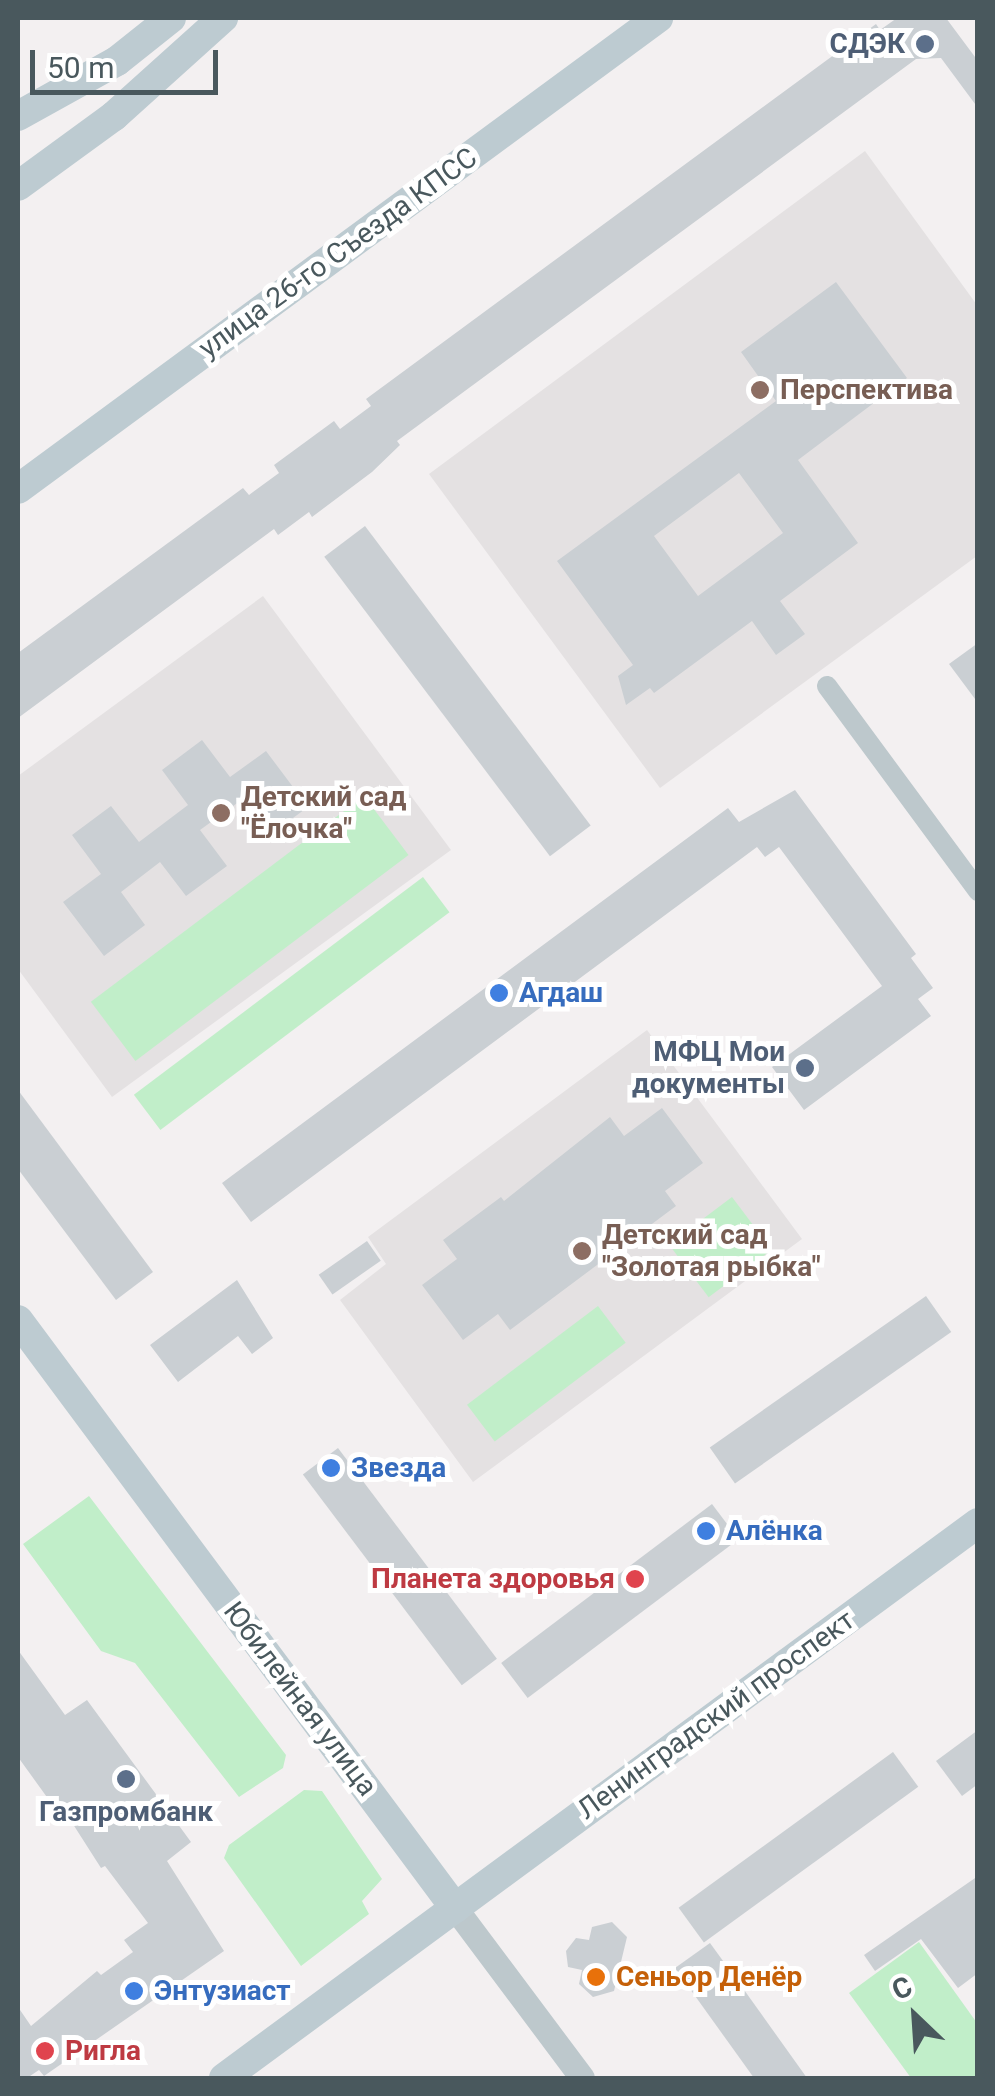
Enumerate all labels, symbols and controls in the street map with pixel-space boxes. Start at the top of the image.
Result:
place label: СДЭК [830,27,905,61]
scale bar [35,30,222,92]
marker: СДЭК [914,33,936,55]
text: 50 m [47,50,114,85]
street label: улица 26-го Съезда КПСС [192,141,484,365]
place label: Перспектива [780,373,953,407]
marker: Перспектива [749,379,771,401]
place label: Детский сад "Ёлочка" [241,780,406,846]
marker: Детский сад "Ёлочка" [210,802,232,824]
place label: Агдаш [519,976,603,1010]
marker: Агдаш [488,982,510,1004]
place label: МФЦ Мои документы [632,1035,785,1101]
marker: МФЦ Мои документы [794,1057,816,1079]
place label: Детский сад "Золотая рыбка" [602,1218,821,1284]
marker: Детский сад "Золотая рыбка" [571,1240,593,1262]
place label: Звезда [351,1451,446,1485]
marker: Звезда [320,1457,342,1479]
place label: Алёнка [726,1514,823,1548]
marker: Алёнка [695,1520,717,1542]
place label: Планета здоровья [371,1562,615,1596]
marker: Планета здоровья [624,1568,646,1590]
street label: Юбилейная улица [216,1595,384,1803]
street label: Ленинградский проспект [571,1603,861,1827]
marker: Газпромбанк [115,1768,137,1790]
place label: Газпромбанк [39,1795,213,1829]
place label: Сеньор Денёр [616,1960,802,1994]
marker: Сеньор Денёр [585,1966,607,1988]
north arrow [865,1966,965,2066]
text: С [887,1970,917,2007]
place label: Энтузиаст [154,1974,291,2008]
marker: Энтузиаст [123,1980,145,2002]
place label: Ригла [65,2034,141,2068]
marker: Ригла [34,2040,56,2062]

